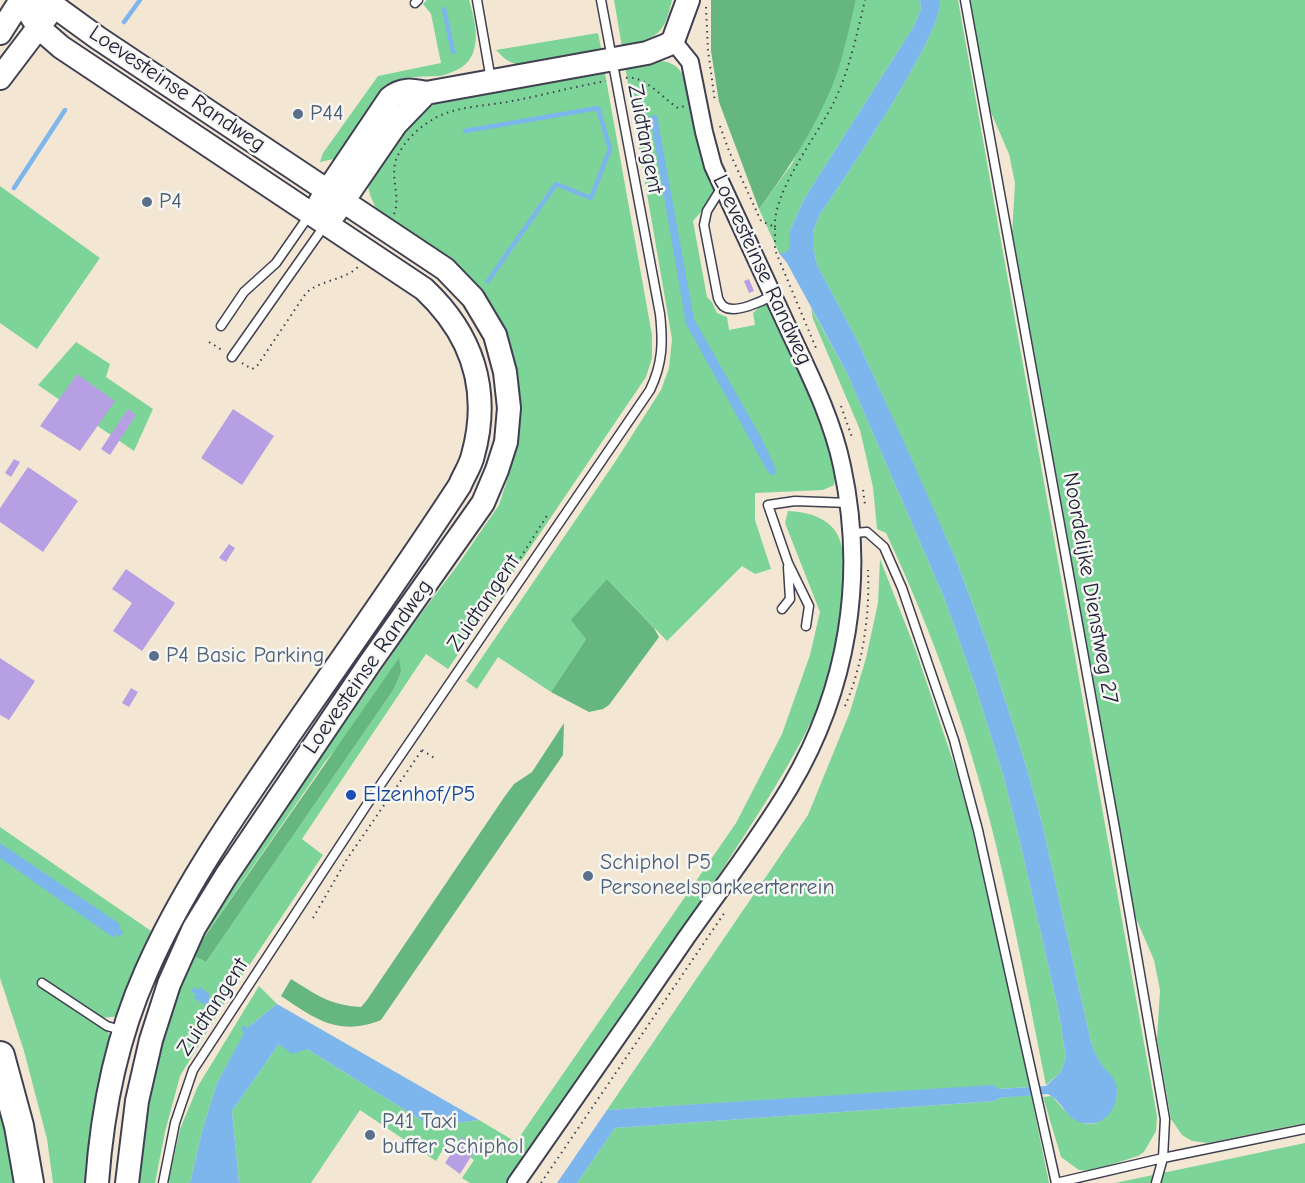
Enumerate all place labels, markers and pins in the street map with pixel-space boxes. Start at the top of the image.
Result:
place label: P44 [310,101,344,127]
marker: P44 [291,107,305,121]
place label: P4 [159,189,182,215]
marker: P4 [140,195,154,209]
place label: P4 Basic Parking [166,643,324,669]
marker: P4 Basic Parking [147,649,161,663]
place label: Elzenhof/P5 [363,782,476,808]
marker: Elzenhof/P5 [344,788,358,802]
place label: Schiphol P5 Personeelsparkeerterrein [600,850,835,902]
marker: Schiphol P5 Personeelsparkeerterrein [581,869,595,883]
place label: P41 Taxi buffer Schiphol [382,1109,523,1160]
marker: P41 Taxi buffer Schiphol [363,1128,377,1142]

